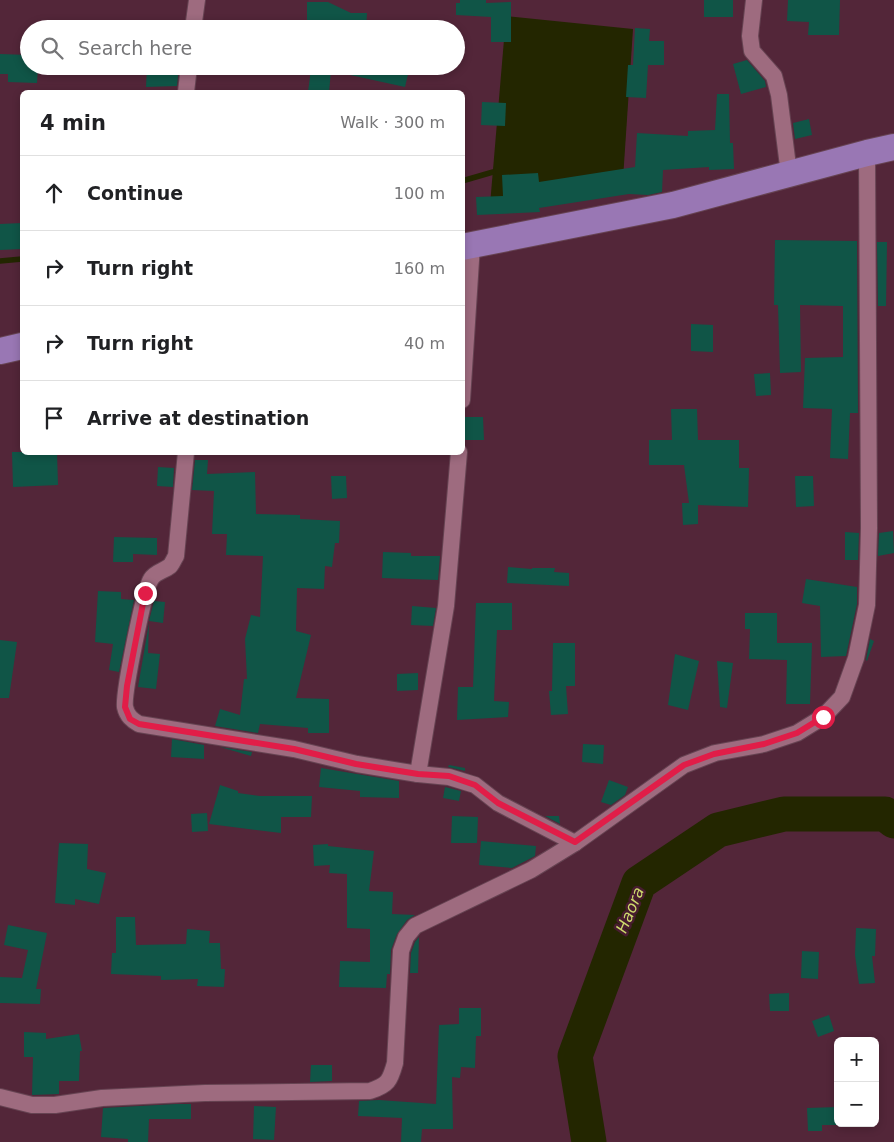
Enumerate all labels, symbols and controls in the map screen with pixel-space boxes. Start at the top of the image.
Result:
search box [20,20,465,75]
icon: search [38,34,66,62]
text: Search here [78,37,192,59]
text: 4 min [40,111,106,135]
text: Walk · 300 m [340,113,445,132]
icon: ahead [40,179,68,207]
text: Continue [87,182,183,204]
text: 100 m [394,184,445,203]
icon: right [40,254,68,282]
text: Turn right [87,257,193,279]
text: 160 m [394,259,445,278]
icon: right [40,329,68,357]
text: Turn right [87,332,193,354]
text: 40 m [404,334,445,353]
icon: arrive [40,404,68,432]
text: Arrive at destination [87,407,309,429]
route end [134,582,157,605]
route start [812,706,835,729]
water label: Haora [612,884,648,936]
map controls [834,1037,879,1127]
button: + [834,1037,879,1082]
button: − [834,1082,879,1127]

